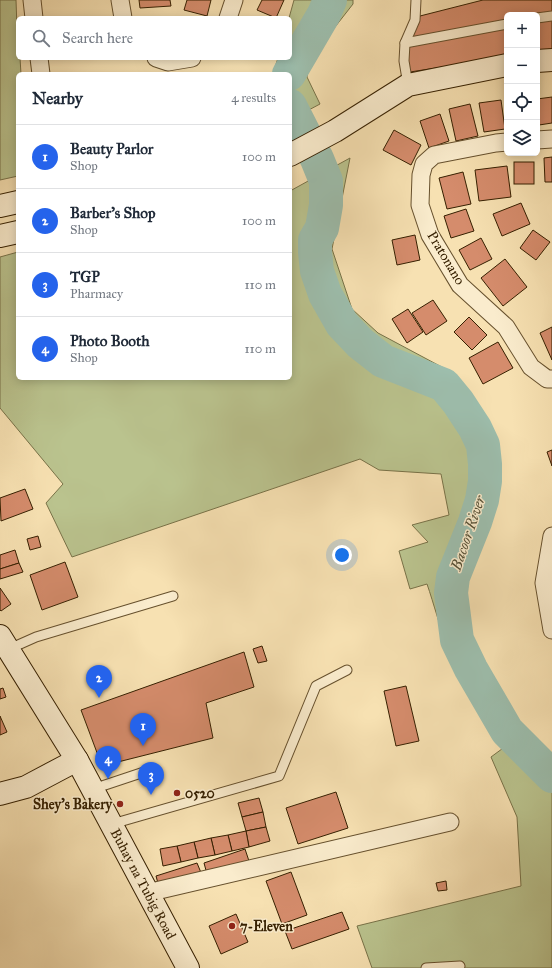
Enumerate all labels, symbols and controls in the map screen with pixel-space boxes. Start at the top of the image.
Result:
map controls [504,12,540,156]
button: + [504,12,540,48]
search box [16,16,292,60]
icon: search [30,27,52,49]
text: Search here [62,29,133,47]
button: − [504,48,540,84]
button: locate [504,84,540,120]
text: Nearby [32,88,83,109]
text: 4 results [231,90,276,106]
button: layers [504,120,540,156]
text: Beauty Parlor [70,140,154,158]
text: 1 [42,149,48,165]
text: 100 m [242,149,276,165]
text: Shop [70,158,98,174]
text: Barber's Shop [70,204,156,222]
text: 2 [42,213,48,229]
text: 100 m [242,213,276,229]
text: Shop [70,222,98,238]
street label: Pratonano [423,228,469,288]
text: TGP [70,268,100,286]
text: 3 [42,277,48,293]
text: 110 m [244,277,276,293]
text: Pharmacy [70,286,123,302]
text: Photo Booth [70,332,150,350]
text: 4 [41,341,49,357]
text: 110 m [244,341,276,357]
text: Shop [70,350,98,366]
water label: Bacoor River [447,493,489,574]
your location [332,545,352,565]
pin: 2 [86,665,112,698]
pin: 1 [130,713,156,746]
pin: 4 [95,746,121,779]
pin: 3 [138,762,164,795]
place label: 0520 [185,785,215,802]
marker: 0520 [172,788,182,798]
place label: Shey's Bakery [33,796,113,814]
marker: Shey's Bakery [115,799,125,809]
street label: Buhay na Tubig Road [107,826,179,942]
place label: 7-Eleven [240,918,293,935]
marker: 7-Eleven [227,921,237,931]

